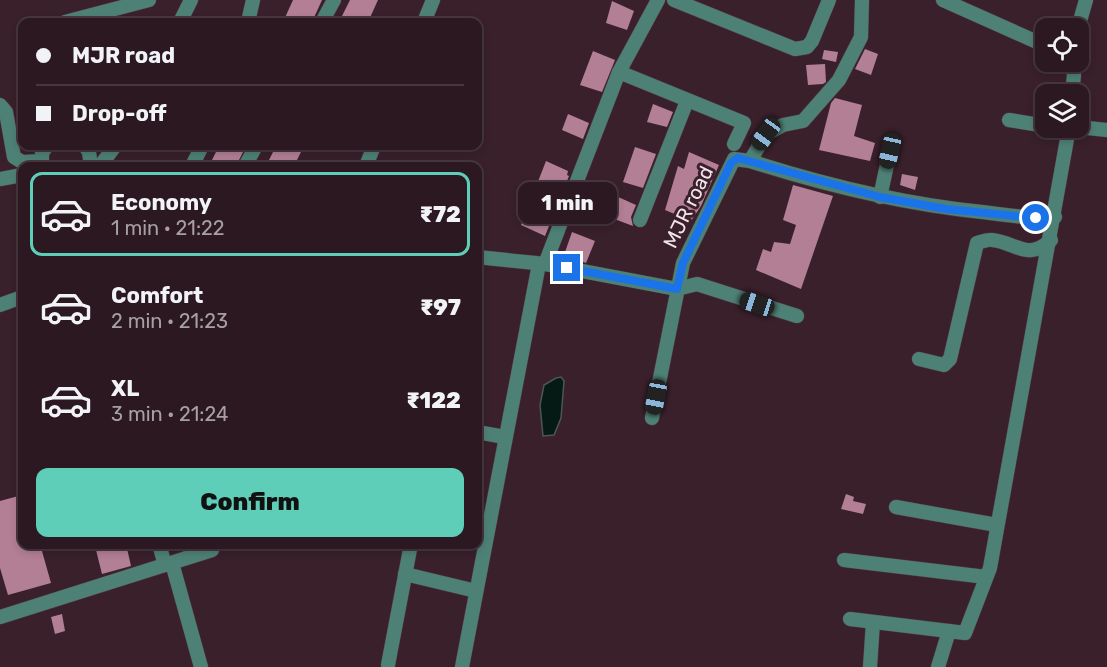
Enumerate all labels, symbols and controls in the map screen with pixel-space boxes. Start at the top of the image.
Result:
map controls [1035,18,1089,138]
button: locate [1035,18,1089,72]
text: MJR road [72,42,175,69]
button: layers [1035,84,1089,138]
text: Drop-off [72,100,167,127]
car [748,114,784,154]
car [877,131,903,171]
street label: MJR road [658,162,718,252]
callout: 1 min [518,181,616,223]
icon: car [39,187,93,241]
text: Economy [111,189,212,216]
text: 1 min [541,191,594,215]
text: ₹72 [420,201,461,228]
route start [1022,204,1049,231]
text: 1 min · 21:22 [111,216,225,240]
route end [553,254,580,281]
icon: car [39,280,93,334]
text: Comfort [111,282,203,309]
car [737,290,777,318]
text: ₹97 [420,294,461,321]
text: 2 min · 21:23 [111,309,228,333]
icon: car [39,373,93,427]
text: XL [111,375,139,402]
car [644,378,668,416]
text: ₹122 [406,387,461,414]
text: 3 min · 21:24 [111,402,228,426]
button: Confirm [36,468,464,537]

